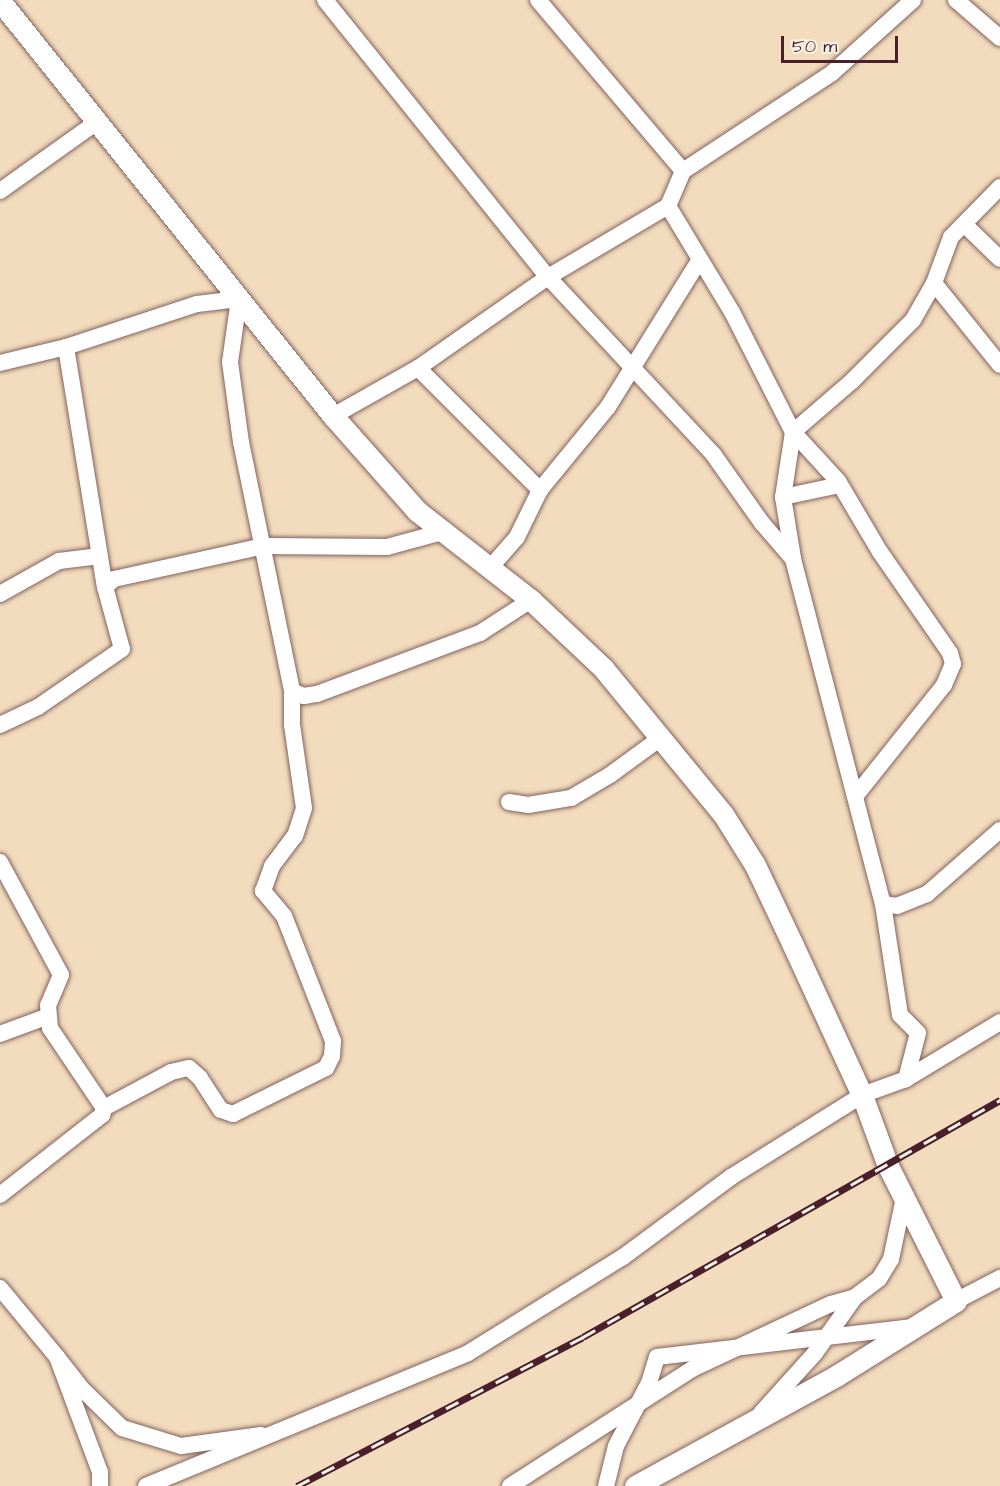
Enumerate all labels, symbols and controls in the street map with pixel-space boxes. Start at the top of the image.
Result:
scale bar [784,24,901,62]
text: 50 m [792,34,837,59]

